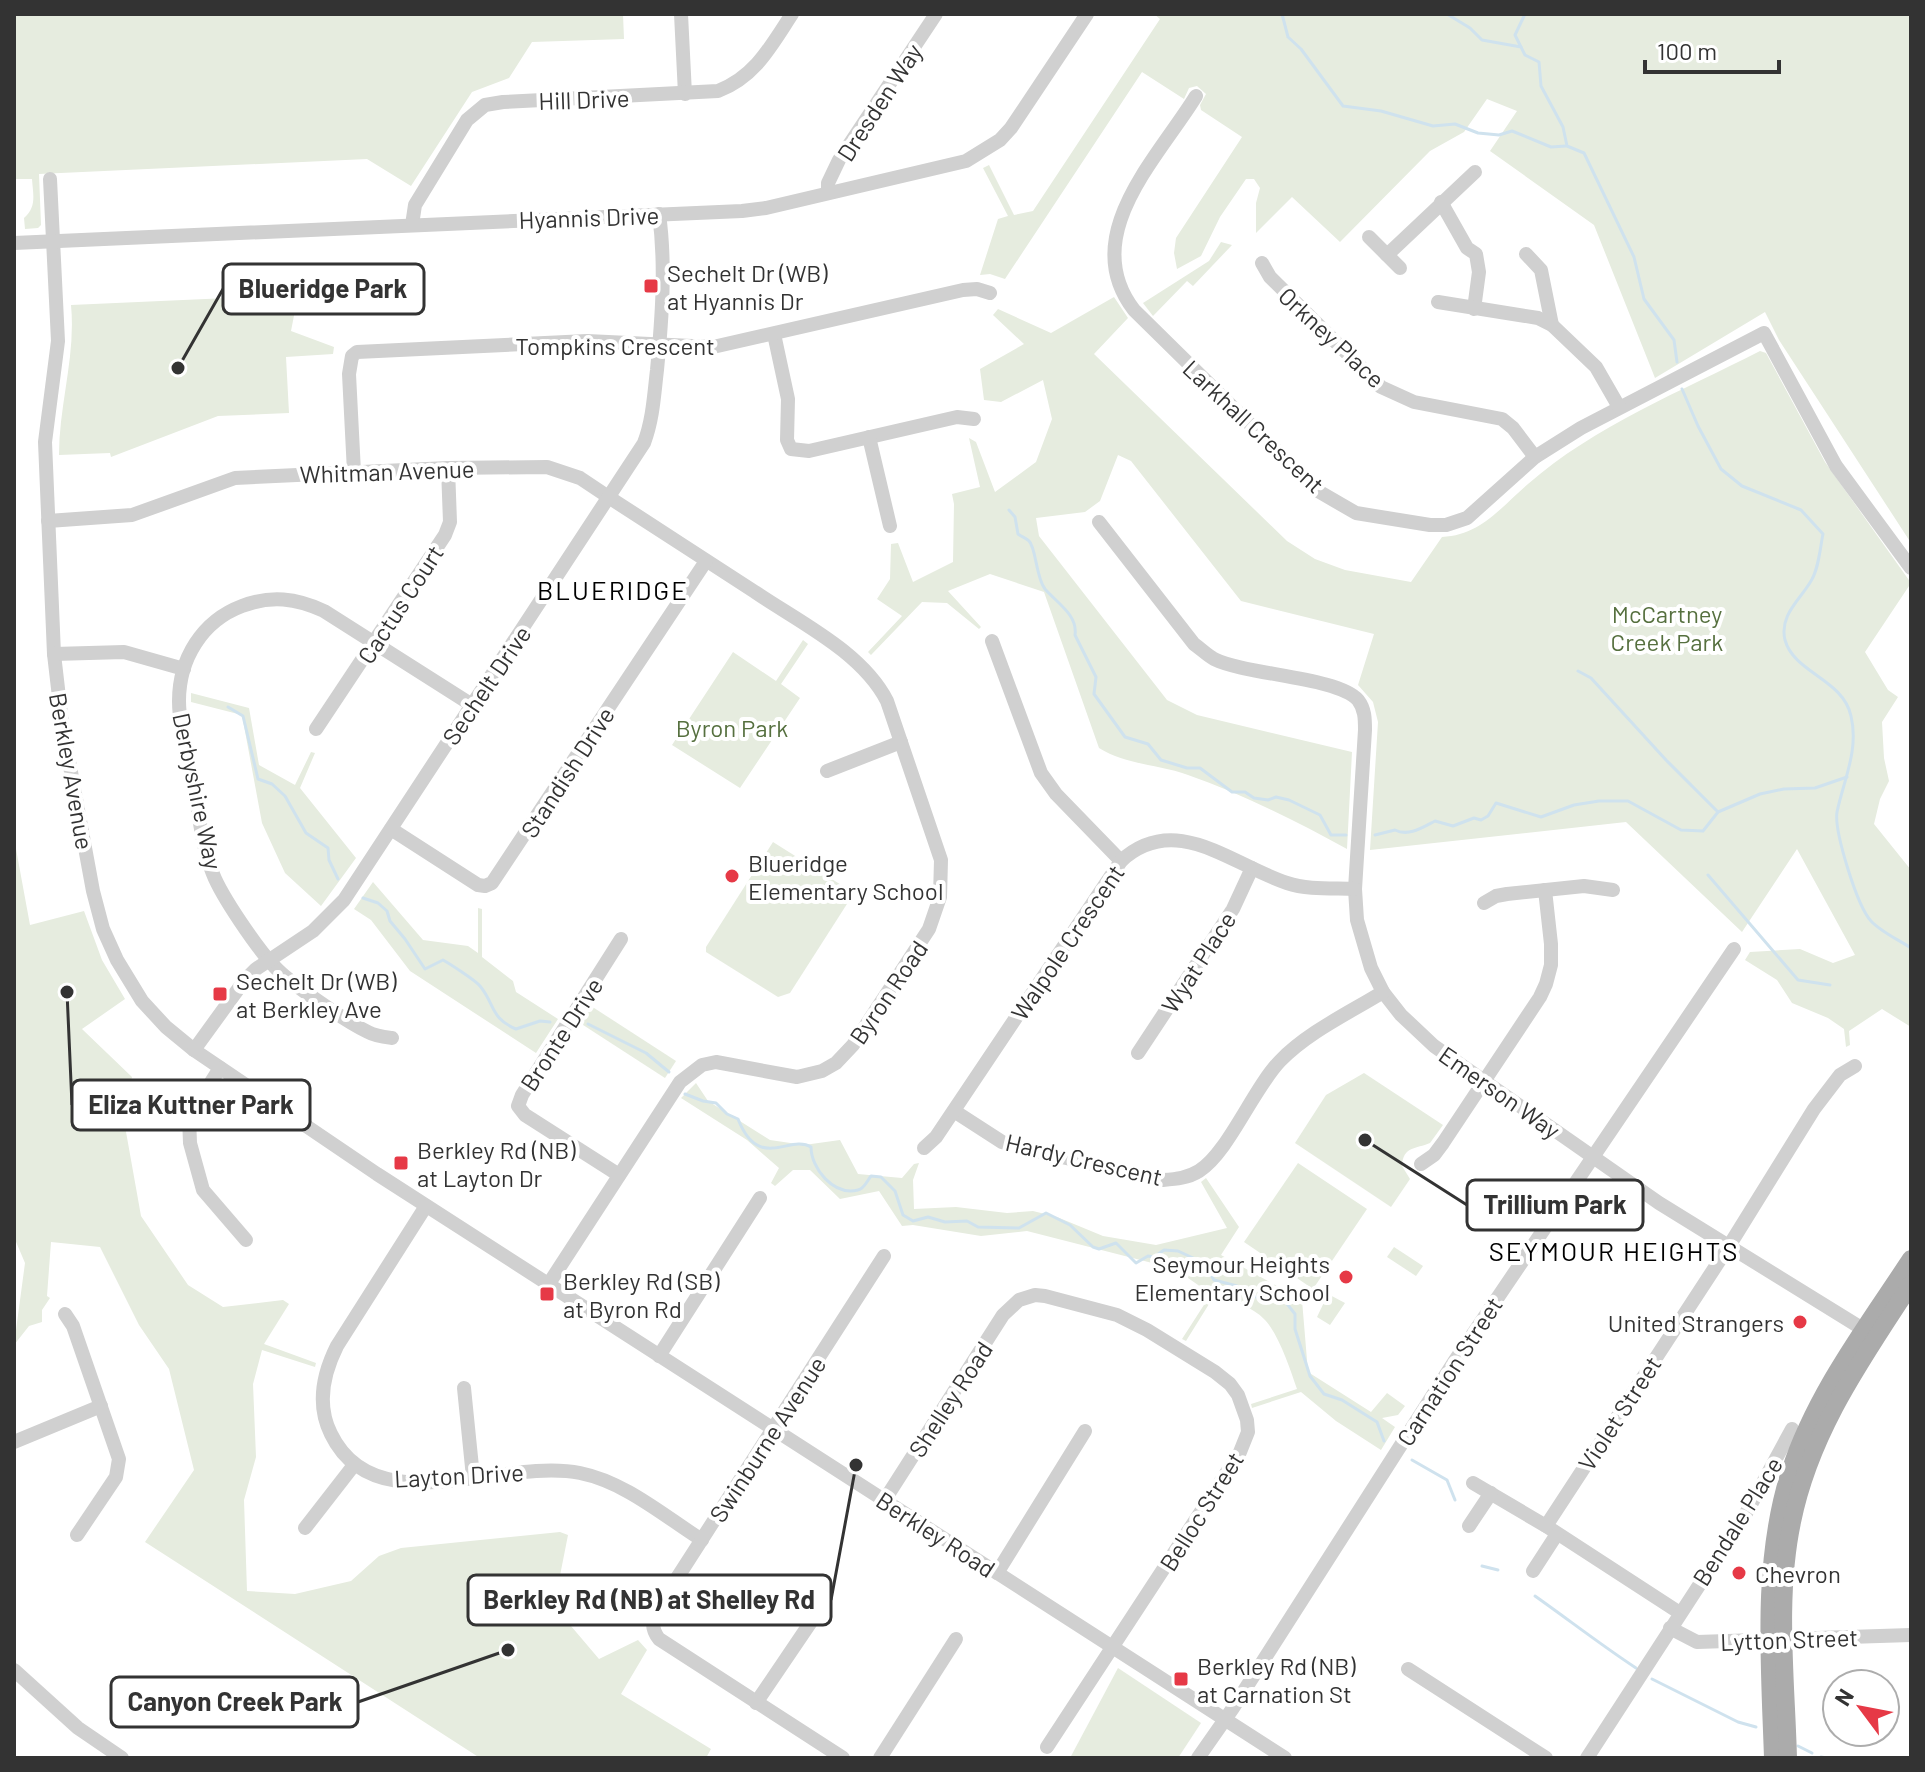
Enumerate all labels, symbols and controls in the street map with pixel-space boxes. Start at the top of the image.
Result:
scale bar [1645,24,1779,74]
text: 100 m [1657,36,1717,65]
street label: Dresden Way [830,38,928,166]
street label: Hill Drive [538,83,630,115]
street label: Hyannis Drive [518,200,660,234]
place label: Sechelt Dr (WB) at Hyannis Dr [667,258,828,315]
callout: Blueridge Park [223,264,424,314]
text: Blueridge Park [239,272,408,303]
marker: Sechelt Dr (WB) at Hyannis Dr [642,277,660,295]
street label: Orkney Place [1273,281,1391,393]
street label: Tompkins Crescent [515,331,715,360]
street label: Larkhall Crescent [1178,353,1330,499]
street label: Whitman Avenue [299,453,475,489]
street label: Cactus Court [351,539,449,669]
district label: BLUERIDGE [537,574,689,605]
park label: McCartney Creek Park [1611,599,1723,656]
street label: Sechelt Drive [436,620,536,750]
street label: Berkley Avenue [44,690,100,852]
street label: Standish Drive [514,701,620,843]
street label: Derbyshire Way [167,710,229,872]
park label: Byron Park [676,713,788,742]
place label: Blueridge Elementary School [748,848,943,905]
street label: Walpole Crescent [1004,859,1130,1025]
marker: Blueridge Elementary School [723,867,741,885]
street label: Wyat Place [1155,906,1241,1018]
street label: Byron Road [843,935,933,1049]
place label: Sechelt Dr (WB) at Berkley Ave [236,966,397,1023]
street label: Bronte Drive [514,972,608,1096]
marker: Sechelt Dr (WB) at Berkley Ave [211,985,229,1003]
street label: Emerson Way [1434,1040,1566,1144]
callout: Eliza Kuttner Park [72,1080,310,1130]
text: Eliza Kuttner Park [88,1088,294,1119]
street label: Hardy Crescent [1003,1127,1165,1191]
place label: Berkley Rd (NB) at Layton Dr [417,1135,576,1192]
marker: Berkley Rd (NB) at Layton Dr [392,1154,410,1172]
callout: Trillium Park [1467,1180,1643,1230]
text: Trillium Park [1483,1188,1627,1219]
district label: SEYMOUR HEIGHTS [1489,1235,1739,1266]
place label: Seymour Heights Elementary School [1135,1249,1330,1306]
place label: Berkley Rd (SB) at Byron Rd [563,1266,720,1323]
marker: Seymour Heights Elementary School [1337,1268,1355,1286]
marker: Berkley Rd (SB) at Byron Rd [538,1285,556,1303]
street label: Carnation Street [1390,1291,1508,1451]
place label: United Strangers [1608,1308,1784,1337]
marker: United Strangers [1791,1313,1809,1331]
street label: Shelley Road [902,1336,998,1462]
street label: Violet Street [1571,1350,1667,1476]
street label: Swinburne Avenue [703,1351,831,1527]
street label: Belloc Street [1153,1446,1249,1576]
street label: Bendale Place [1686,1451,1788,1591]
street label: Layton Drive [394,1457,524,1493]
street label: Berkley Road [871,1485,1001,1583]
place label: Chevron [1755,1559,1841,1588]
marker: Chevron [1730,1564,1748,1582]
callout: Berkley Rd (NB) at Shelley Rd [468,1575,831,1625]
text: Berkley Rd (NB) at Shelley Rd [483,1583,815,1614]
street label: Lytton Street [1720,1622,1858,1656]
place label: Berkley Rd (NB) at Carnation St [1197,1651,1356,1708]
north arrow [1821,1668,1901,1748]
marker: Berkley Rd (NB) at Carnation St [1172,1670,1190,1688]
callout: Canyon Creek Park [111,1677,358,1727]
text: N [1828,1684,1858,1710]
text: Canyon Creek Park [127,1685,343,1716]

